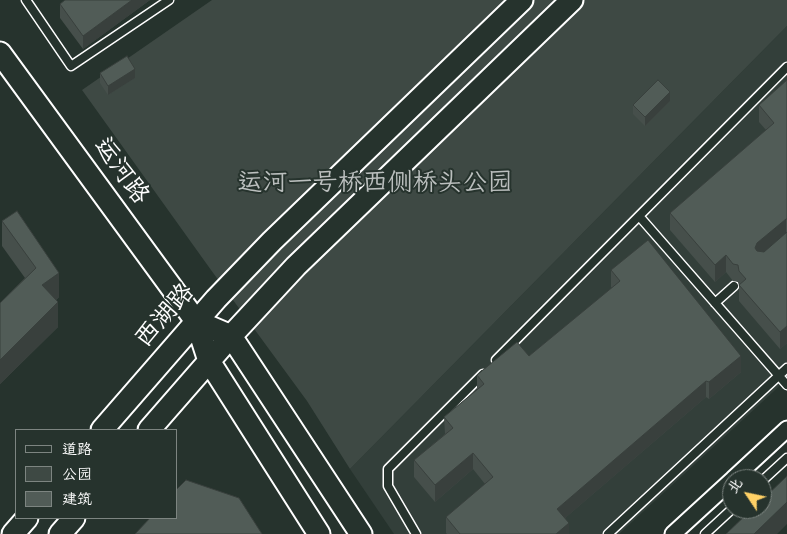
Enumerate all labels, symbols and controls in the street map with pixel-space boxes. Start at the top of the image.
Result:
street label: 运河路 [87,132,155,210]
park label: 运河一号桥西侧桥头公园 [238,168,512,198]
street label: 西湖路 [129,278,201,354]
legend [15,429,178,519]
text: 道路 [62,440,92,459]
text: 公园 [62,465,92,484]
north arrow [722,469,772,519]
text: 北 [724,475,746,496]
text: 建筑 [62,490,92,509]

